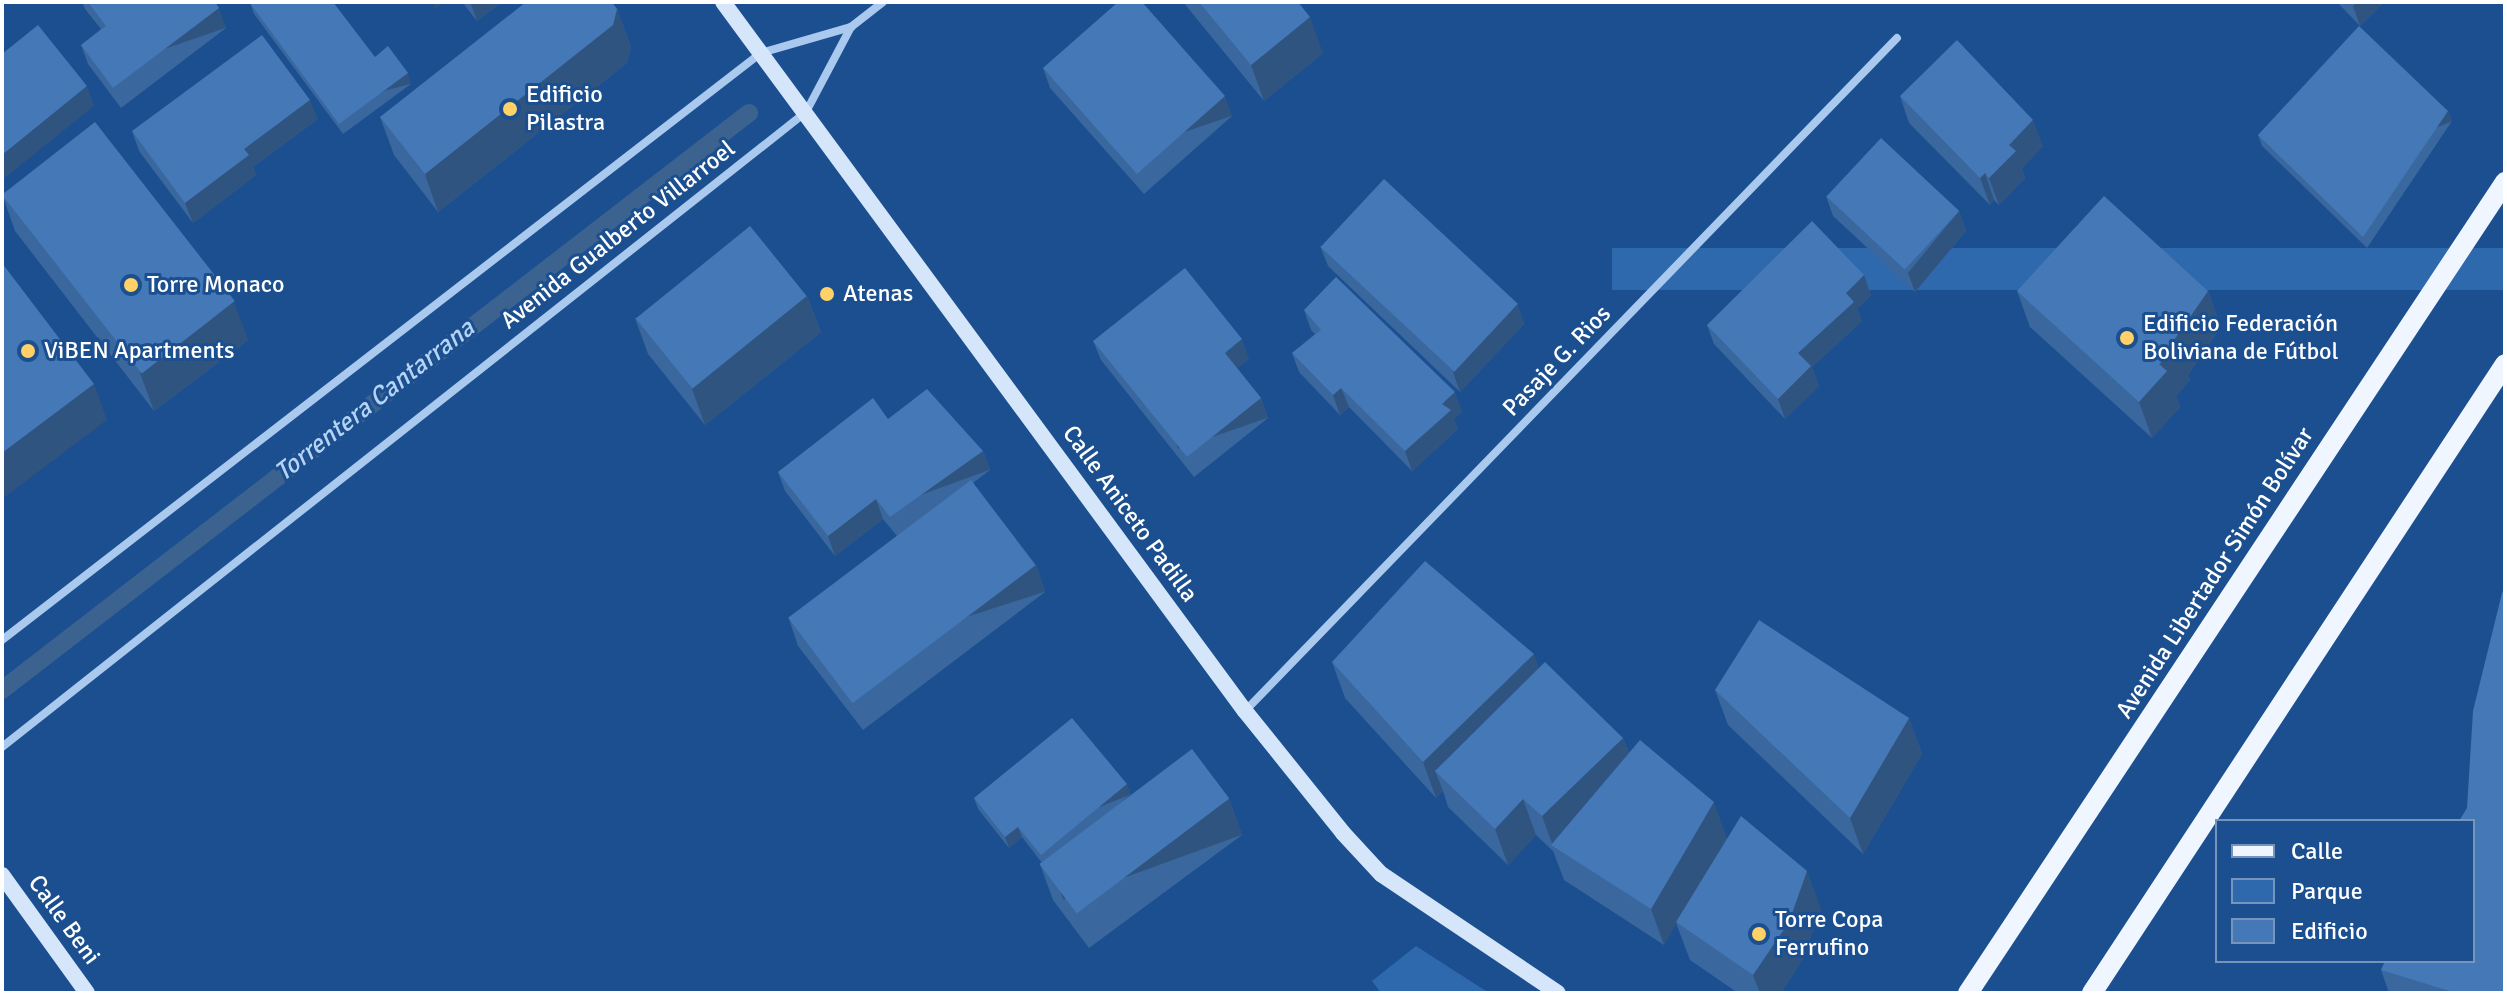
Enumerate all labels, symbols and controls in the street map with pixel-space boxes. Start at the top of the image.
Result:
place label: Edificio Pilastra [526,81,605,137]
marker: Edificio Pilastra [501,100,519,118]
street label: Avenida Gualberto Villarroel [495,135,741,335]
place label: Torre Monaco [147,271,284,299]
marker: Torre Monaco [122,276,140,294]
place label: Atenas [843,280,913,308]
marker: Atenas [818,285,836,303]
street label: Pasaje G. Rios [1497,300,1617,422]
place label: Edificio Federación Boliviana de Fútbol [2143,310,2339,366]
water label: Torrentera Cantarrana [269,313,481,489]
marker: Edificio Federación Boliviana de Fútbol [2118,329,2136,347]
place label: ViBEN Apartments [44,337,234,365]
marker: ViBEN Apartments [19,342,37,360]
street label: Calle Aniceto Padilla [1056,420,1204,608]
street label: Avenida Libertador Simón Bolívar [2110,422,2320,724]
legend [2215,819,2475,963]
text: Calle [2291,836,2343,866]
street label: Calle Beni [22,870,106,970]
text: Parque [2291,876,2363,906]
place label: Torre Copa Ferrufino [1775,906,1883,962]
text: Edificio [2291,916,2368,946]
marker: Torre Copa Ferrufino [1750,925,1768,943]

